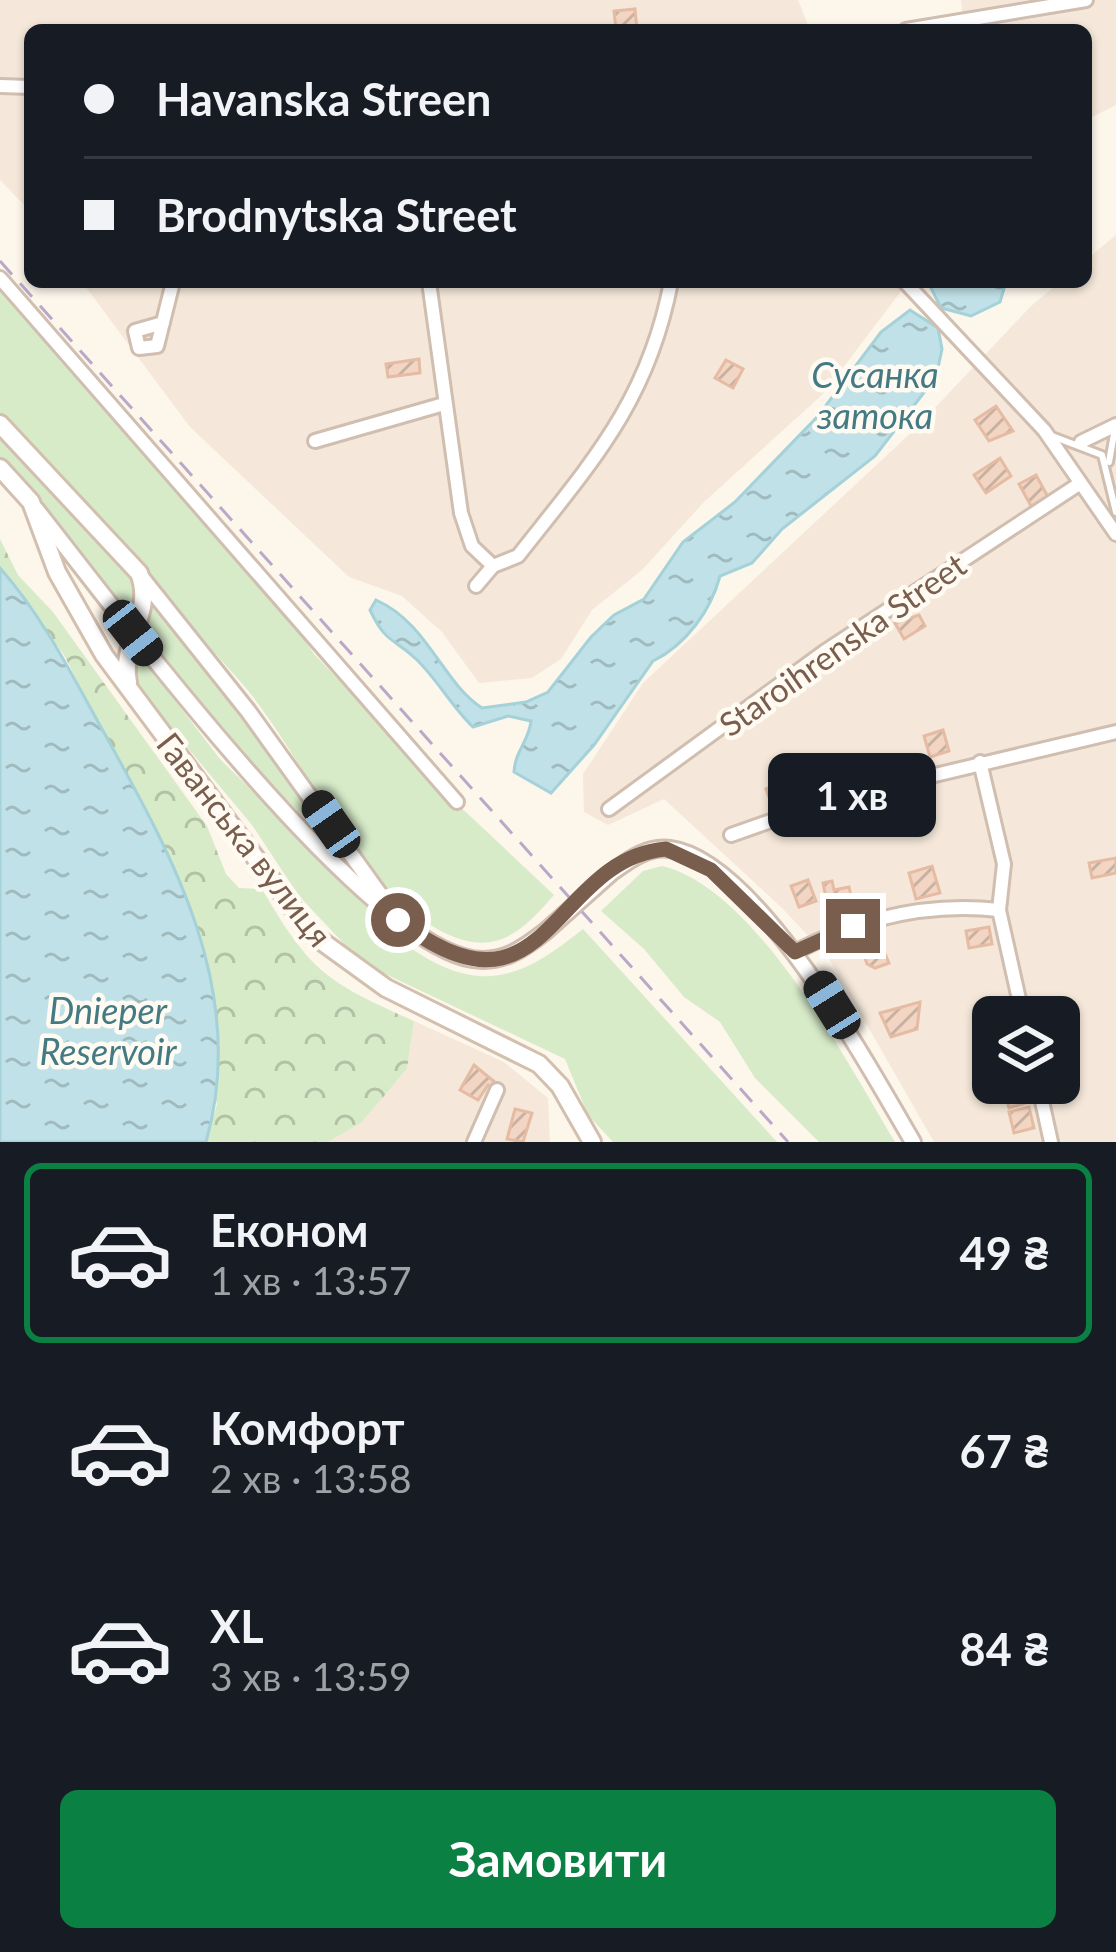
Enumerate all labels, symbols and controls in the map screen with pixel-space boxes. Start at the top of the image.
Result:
text: Havanska Streen [156,72,491,126]
text: Brodnytska Street [156,188,517,242]
water label: Сусанка затока [811,352,939,437]
street label: Staroihrenska Street [711,544,973,744]
car [97,594,169,672]
street label: Гаванська вулиця [149,724,341,954]
callout: 1 хв [769,752,937,836]
text: 1 хв [816,772,888,818]
car [296,784,366,864]
route start [371,893,425,947]
route end [826,899,880,953]
car [798,965,866,1045]
water label: Dnieper Reservoir [39,988,177,1073]
map controls [972,996,1080,1104]
button: layers [972,996,1080,1104]
icon: car [66,1199,174,1307]
text: Економ [210,1203,369,1257]
text: 49 ₴ [960,1226,1050,1280]
text: 1 хв · 13:57 [210,1257,412,1303]
icon: car [66,1397,174,1505]
text: Комфорт [210,1401,405,1455]
text: 67 ₴ [960,1424,1050,1478]
text: 2 хв · 13:58 [210,1455,412,1501]
icon: car [66,1595,174,1703]
text: XL [210,1599,264,1653]
text: 84 ₴ [960,1622,1050,1676]
text: 3 хв · 13:59 [210,1653,412,1699]
button: Замовити [60,1790,1056,1928]

